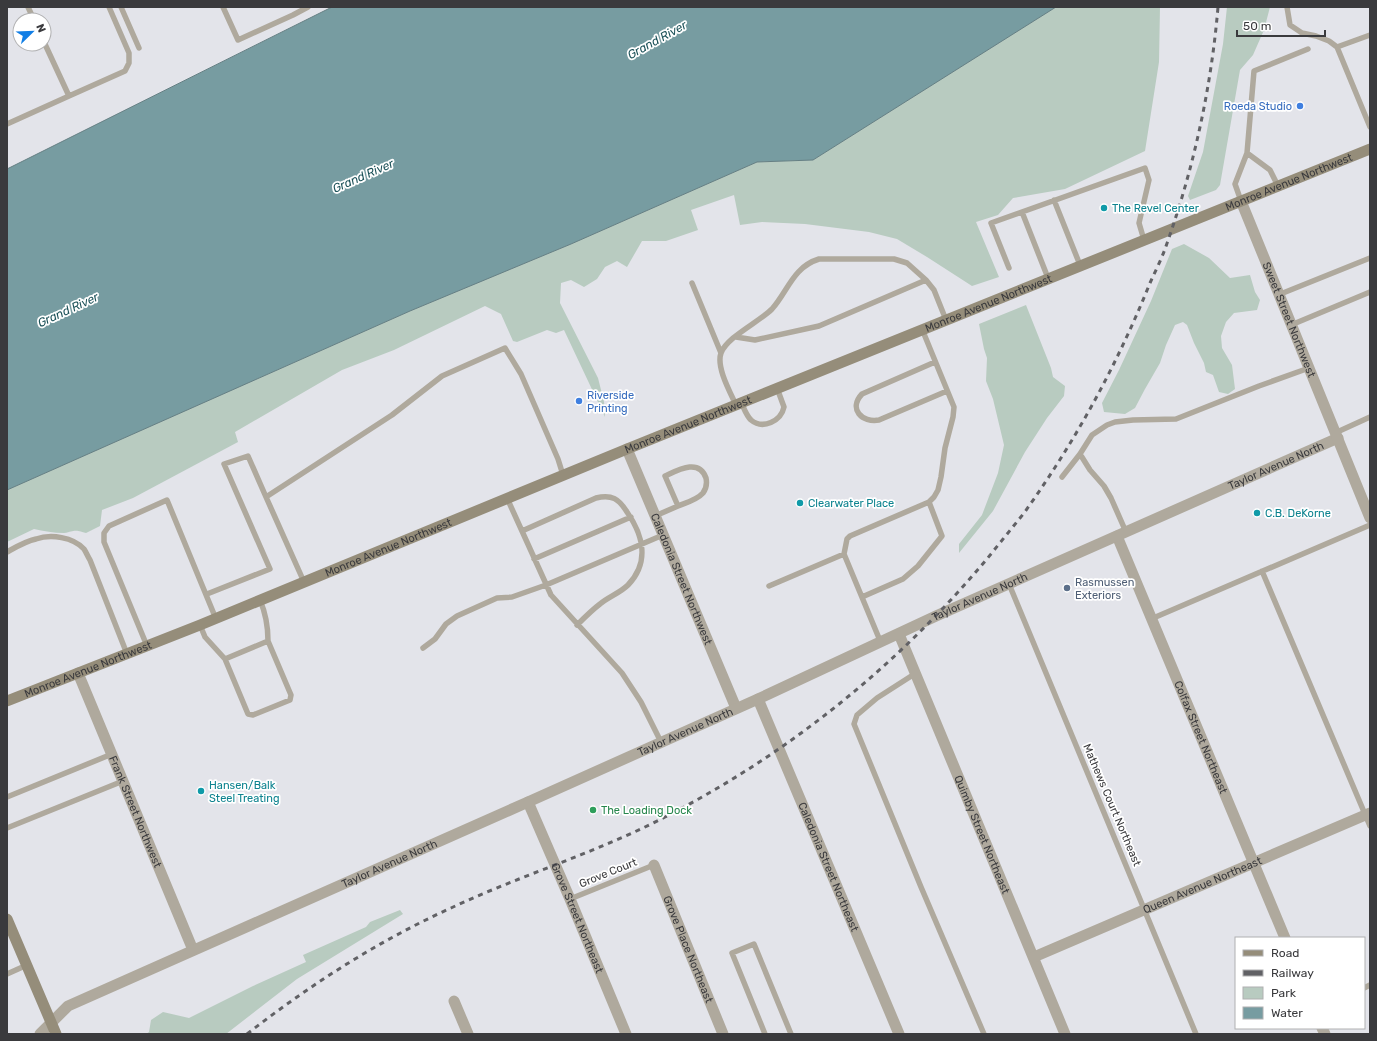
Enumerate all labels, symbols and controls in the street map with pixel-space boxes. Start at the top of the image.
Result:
north arrow [12,12,52,52]
scale bar [1237,12,1325,38]
water label: Grand River [625,18,689,62]
text: 50 m [1243,19,1271,33]
text: N [33,22,48,35]
place label: Roeda Studio [1224,100,1292,113]
marker: Roeda Studio [1295,101,1305,111]
street label: Monroe Avenue Northwest [1223,150,1355,213]
water label: Grand River [330,156,396,196]
place label: The Revel Center [1112,202,1200,215]
marker: The Revel Center [1099,203,1109,213]
street label: Sweet Street Northwest [1260,260,1319,380]
street label: Monroe Avenue Northwest [923,271,1054,335]
water label: Grand River [35,290,101,330]
place label: Riverside Printing [587,389,634,415]
street label: Monroe Avenue Northwest [623,393,754,456]
marker: Riverside Printing [574,396,584,406]
street label: Taylor Avenue North [1226,439,1326,492]
place label: Clearwater Place [808,497,894,510]
marker: Clearwater Place [795,498,805,508]
place label: C.B. DeKorne [1265,507,1331,520]
marker: C.B. DeKorne [1252,508,1262,518]
street label: Caledonia Street Northwest [648,511,715,647]
street label: Monroe Avenue Northwest [323,515,454,579]
street label: Taylor Avenue North [930,570,1030,624]
place label: Rasmussen Exteriors [1075,576,1134,602]
marker: Rasmussen Exteriors [1062,583,1072,593]
street label: Monroe Avenue Northwest [22,638,154,700]
street label: Colfax Street Northeast [1172,679,1231,796]
street label: Taylor Avenue North [635,705,735,759]
street label: Mathews Court Northeast [1080,742,1144,869]
street label: Frank Street Northwest [107,754,165,870]
street label: Quimby Street Northeast [952,773,1013,896]
place label: Hansen/Balk Steel Treating [209,779,279,805]
marker: Hansen/Balk Steel Treating [196,786,206,796]
street label: Caledonia Street Northeast [796,800,862,934]
place label: The Loading Dock [601,804,692,817]
marker: The Loading Dock [588,805,598,815]
street label: Taylor Avenue North [339,837,439,890]
street label: Queen Avenue Northeast [1141,853,1264,916]
street label: Grove Court [577,855,639,890]
street label: Grove Street Northeast [549,861,607,976]
street label: Grove Place Northeast [661,894,716,1005]
legend [1235,937,1365,1029]
text: Road [1271,946,1299,960]
text: Railway [1271,966,1314,980]
text: Park [1271,986,1297,1000]
text: Water [1271,1006,1303,1020]

